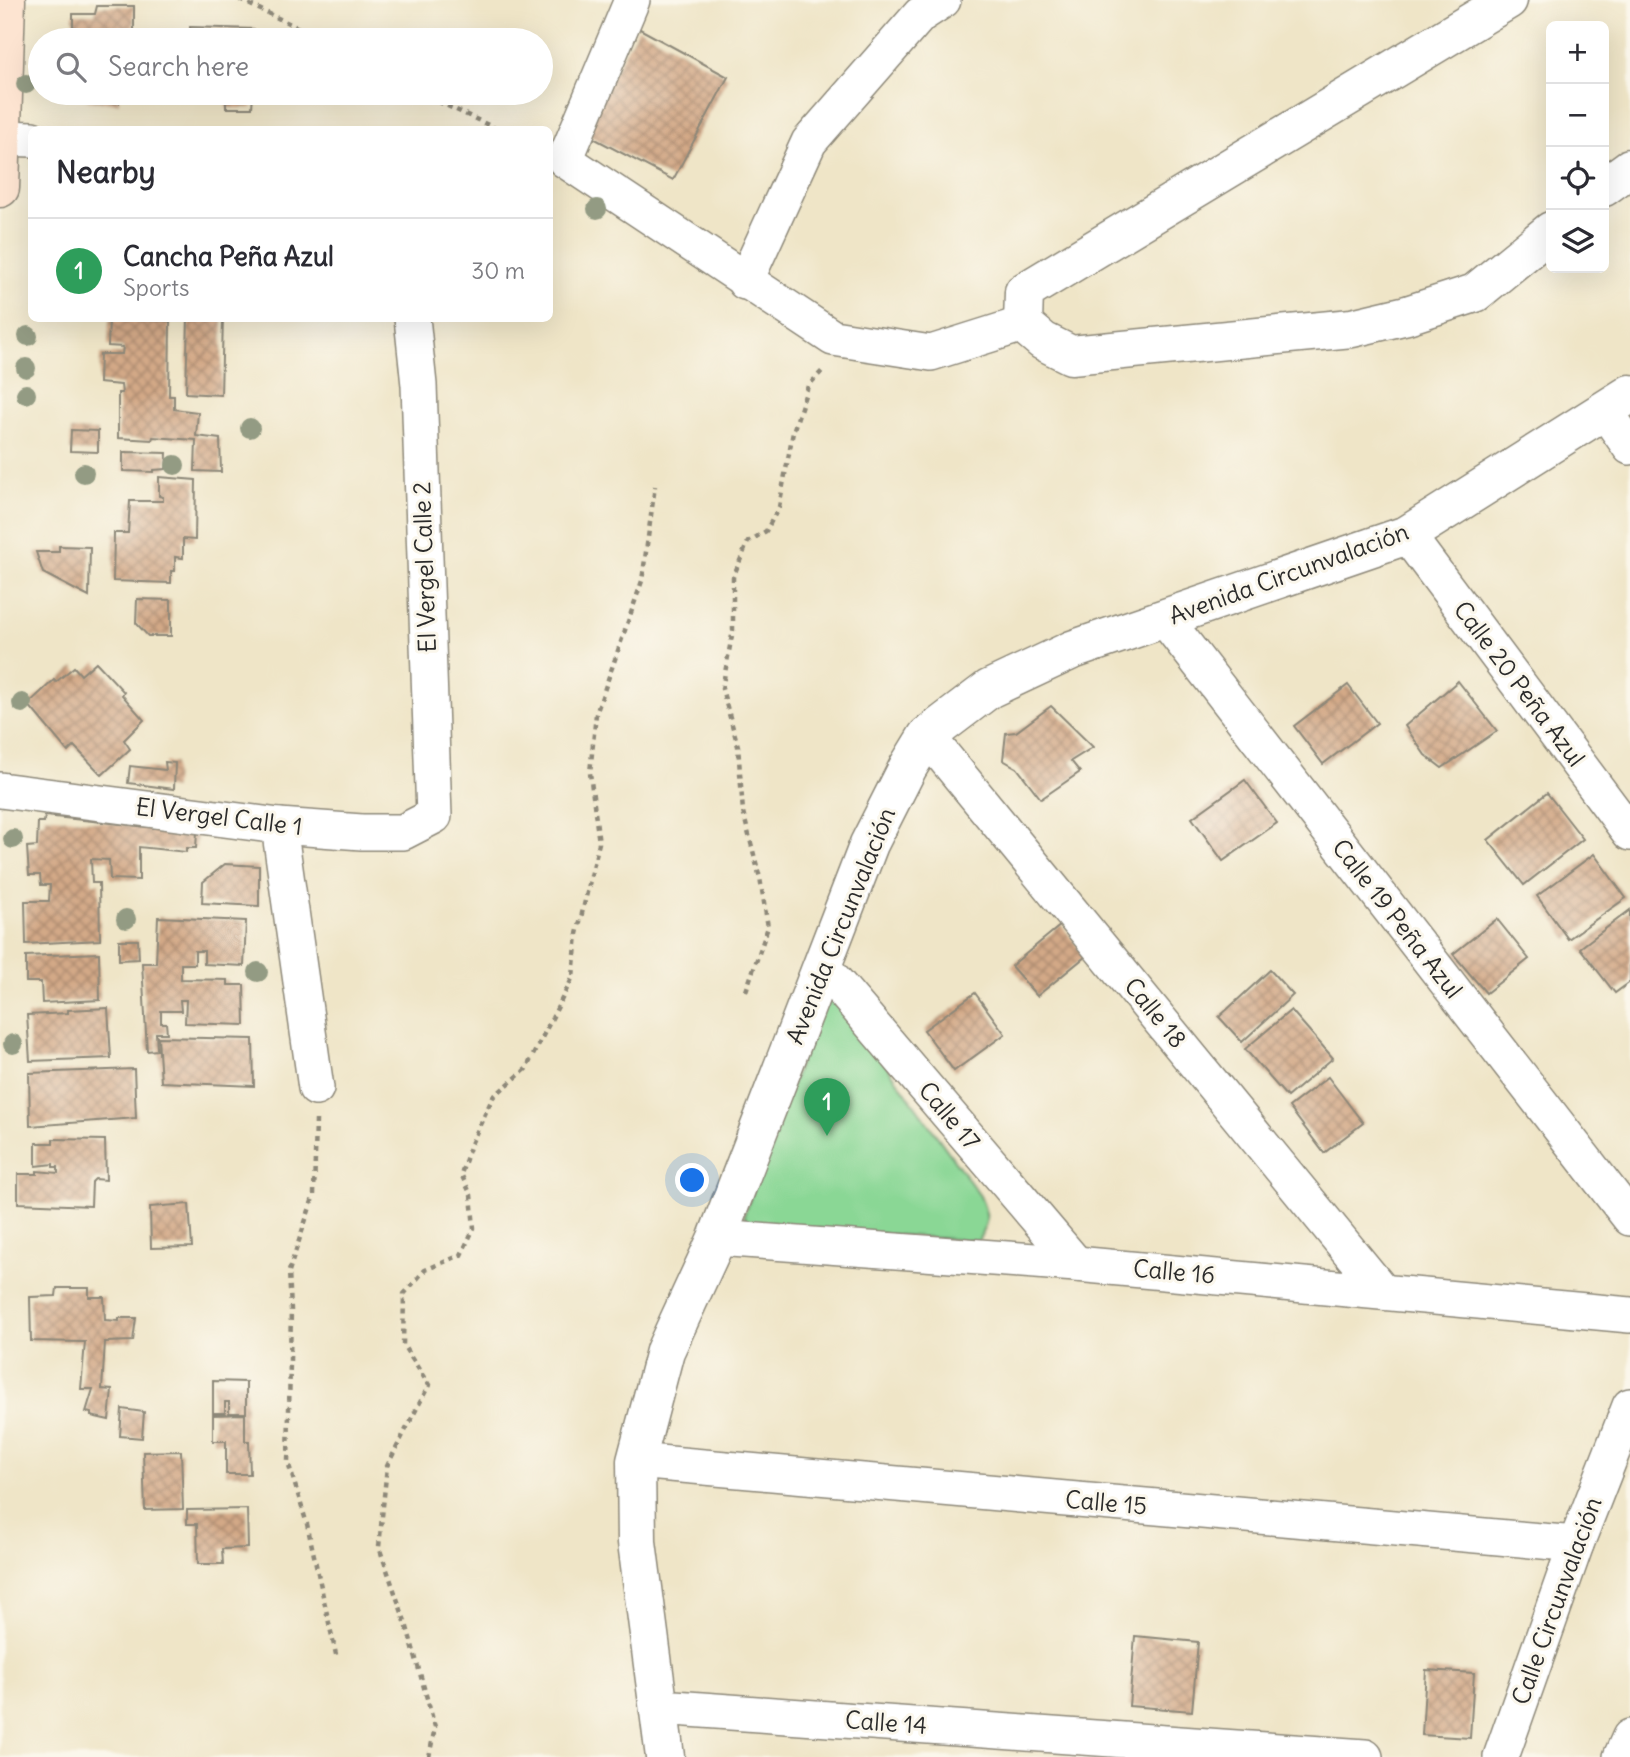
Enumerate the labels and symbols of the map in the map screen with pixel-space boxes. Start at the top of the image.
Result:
street label: El Vergel Calle 2 [406,481,442,653]
street label: Avenida Circunvalación [1165,516,1413,630]
street label: Calle 20 Peña Azul [1448,595,1592,772]
street label: El Vergel Calle 1 [134,791,304,841]
street label: Avenida Circunvalación [779,803,901,1048]
street label: Calle 19 Peña Azul [1326,833,1469,1004]
street label: Calle 18 [1118,971,1193,1054]
street label: Calle 17 [913,1075,987,1156]
pin: 1 [804,1078,850,1136]
your location [675,1163,709,1197]
street label: Calle 16 [1132,1252,1216,1290]
street label: Calle 15 [1064,1483,1148,1521]
street label: Calle Circunvalación [1505,1493,1608,1708]
street label: Calle 14 [844,1704,928,1740]

